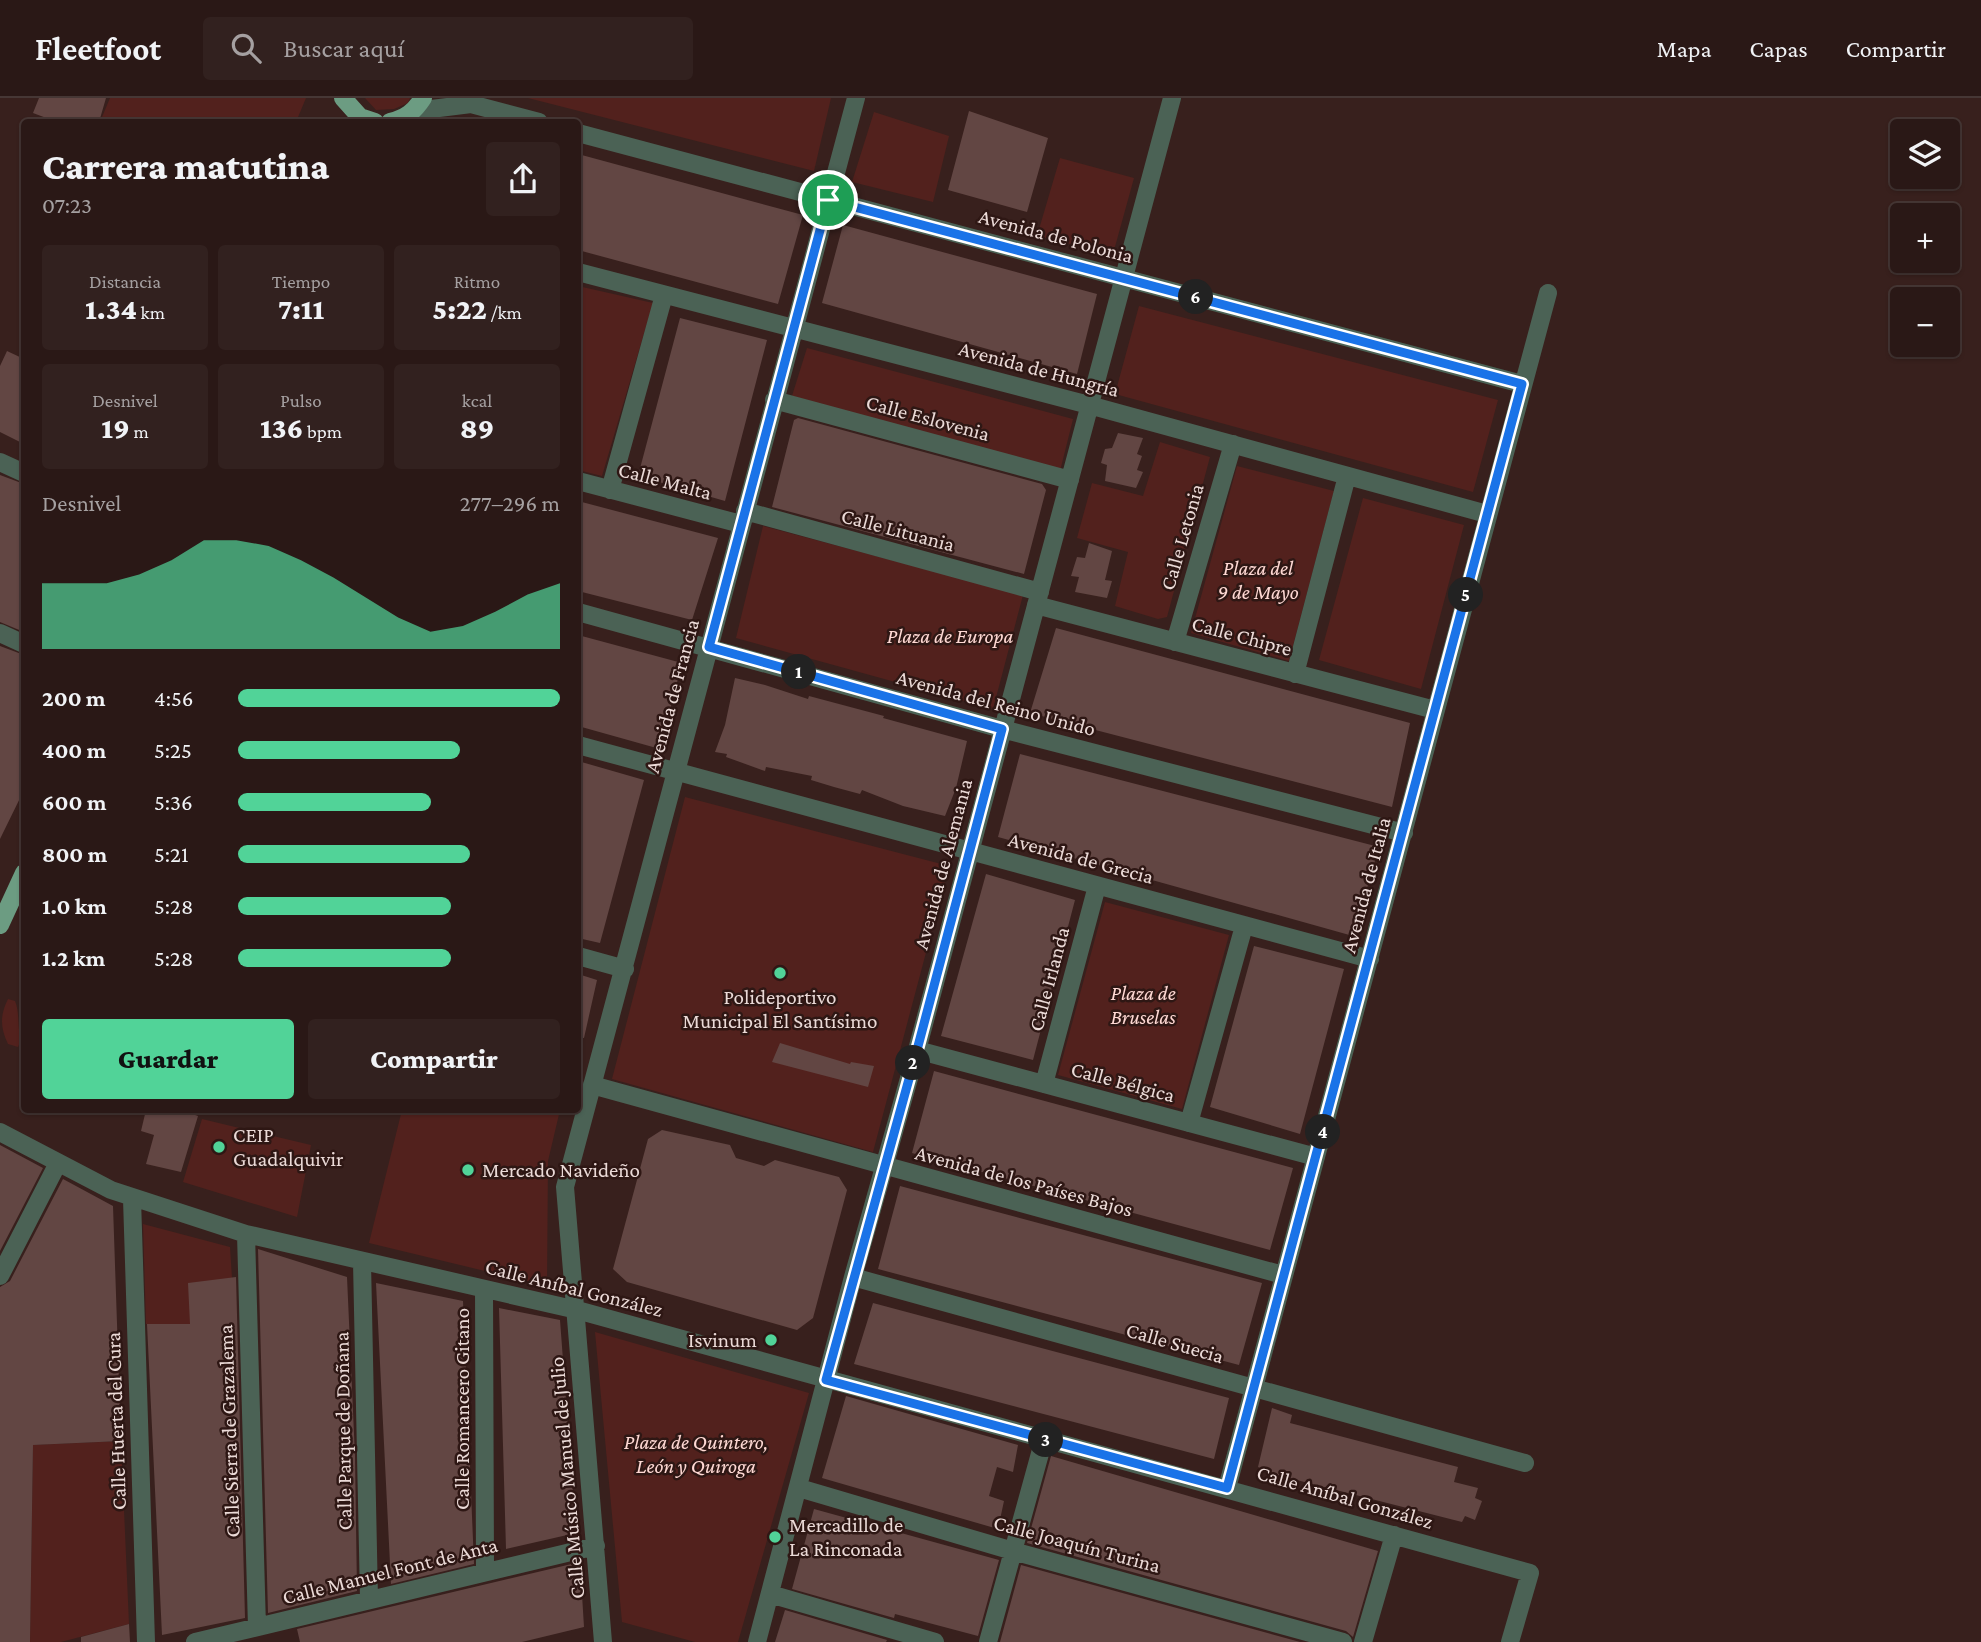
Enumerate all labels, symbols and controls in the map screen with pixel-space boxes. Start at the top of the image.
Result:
search box [203,17,693,80]
icon: search [227,29,265,67]
text: Fleetfoot [35,30,161,67]
text: Buscar aquí [283,34,404,63]
text: Mapa [1657,35,1712,62]
text: Capas [1750,35,1808,62]
text: Compartir [1846,35,1946,62]
map controls [1890,119,1960,357]
button: layers [1890,119,1960,189]
button: share [486,142,560,216]
text: Carrera matutina [42,145,329,187]
pin [798,170,858,230]
icon: arrive [809,181,847,219]
text: 07:23 [42,192,92,218]
button: + [1890,203,1960,273]
street label: Avenida de Polonia [976,204,1136,268]
text: Distancia [89,271,161,292]
text: Tiempo [272,271,330,292]
text: Ritmo [454,271,500,292]
pin: 6 [1178,280,1214,314]
text: 6 [1190,286,1201,307]
button: − [1890,287,1960,357]
text: 1.34 [85,292,137,325]
text: 7:11 [278,292,324,325]
text: 5:22 [432,292,487,325]
text: km [137,302,165,323]
text: /km [487,302,522,323]
street label: Avenida de Hungría [956,336,1122,402]
text: Desnivel [92,390,158,411]
text: Pulso [280,390,322,411]
text: kcal [462,390,492,411]
street label: Calle Eslovenia [864,390,993,446]
text: 19 [101,411,130,444]
text: 136 [260,411,303,444]
text: 89 [460,411,494,444]
text: m [130,421,149,442]
text: bpm [303,421,342,442]
street label: Calle Malta [616,457,714,505]
street label: Calle Letonia [1155,481,1209,593]
text: Desnivel [42,490,121,516]
text: 277–296 m [460,490,560,516]
street label: Calle Lituania [839,503,958,557]
park label: Plaza del 9 de Mayo [1217,556,1299,604]
pin: 5 [1448,578,1484,612]
text: 5 [1461,584,1470,605]
street label: Calle Chipre [1189,611,1295,661]
street label: Avenida de Francia [640,616,704,775]
park label: Plaza de Europa [887,624,1013,648]
pin: 1 [782,654,816,690]
text: 1 [795,661,802,682]
street label: Avenida del Reino Unido [894,665,1098,741]
text: 200 m [42,685,106,711]
text: 4:56 [154,685,194,711]
text: 400 m [42,737,106,763]
text: 5:25 [154,737,192,763]
street label: Avenida de Alemania [909,776,977,952]
text: 600 m [42,789,106,815]
text: 5:36 [154,789,193,815]
street label: Avenida de Italia [1336,814,1396,956]
street label: Avenida de Grecia [1006,827,1157,889]
text: 800 m [42,841,107,867]
text: 5:21 [154,841,189,867]
text: 1.0 km [42,893,107,919]
text: 5:28 [154,893,193,919]
street label: Calle Irlanda [1024,924,1075,1034]
text: 1.2 km [42,945,105,971]
text: 5:28 [154,945,193,971]
marker: Polideportivo Municipal El Santísimo [772,965,788,981]
park label: Plaza de Bruselas [1110,981,1176,1029]
place label: Polideportivo Municipal El Santísimo [683,985,877,1033]
button: Guardar [42,1019,294,1099]
button: Compartir [308,1019,560,1099]
pin: 2 [895,1046,930,1080]
text: 2 [908,1052,917,1073]
street label: Calle Bélgica [1068,1057,1178,1107]
pin: 4 [1306,1114,1340,1150]
text: 4 [1317,1121,1328,1142]
place label: CEIP Guadalquivir [233,1123,344,1171]
marker: CEIP Guadalquivir [211,1139,227,1155]
street label: Avenida de los Países Bajos [913,1140,1135,1222]
place label: Mercado Navideño [482,1158,640,1182]
marker: Mercado Navideño [460,1162,476,1178]
street label: Calle Aníbal González [483,1254,665,1322]
street label: Calle Romancero Gitano [450,1308,474,1510]
street label: Calle Suecia [1123,1318,1227,1368]
street label: Calle Sierra de Grazalema [213,1324,245,1538]
place label: Isvinum [688,1328,757,1352]
street label: Calle Huerta del Cura [101,1331,131,1510]
street label: Calle Parque de Doñana [329,1331,357,1531]
marker: Isvinum [763,1332,779,1348]
street label: Calle Músico Manuel de Julio [544,1356,590,1600]
pin: 3 [1028,1422,1064,1458]
text: 3 [1041,1429,1050,1450]
park label: Plaza de Quintero, León y Quiroga [624,1430,768,1478]
street label: Calle Aníbal González [1254,1460,1436,1534]
street label: Calle Joaquín Turina [991,1510,1163,1578]
place label: Mercadillo de La Rinconada [789,1513,903,1561]
marker: Mercadillo de La Rinconada [767,1529,783,1545]
street label: Calle Manuel Font de Anta [280,1533,500,1609]

